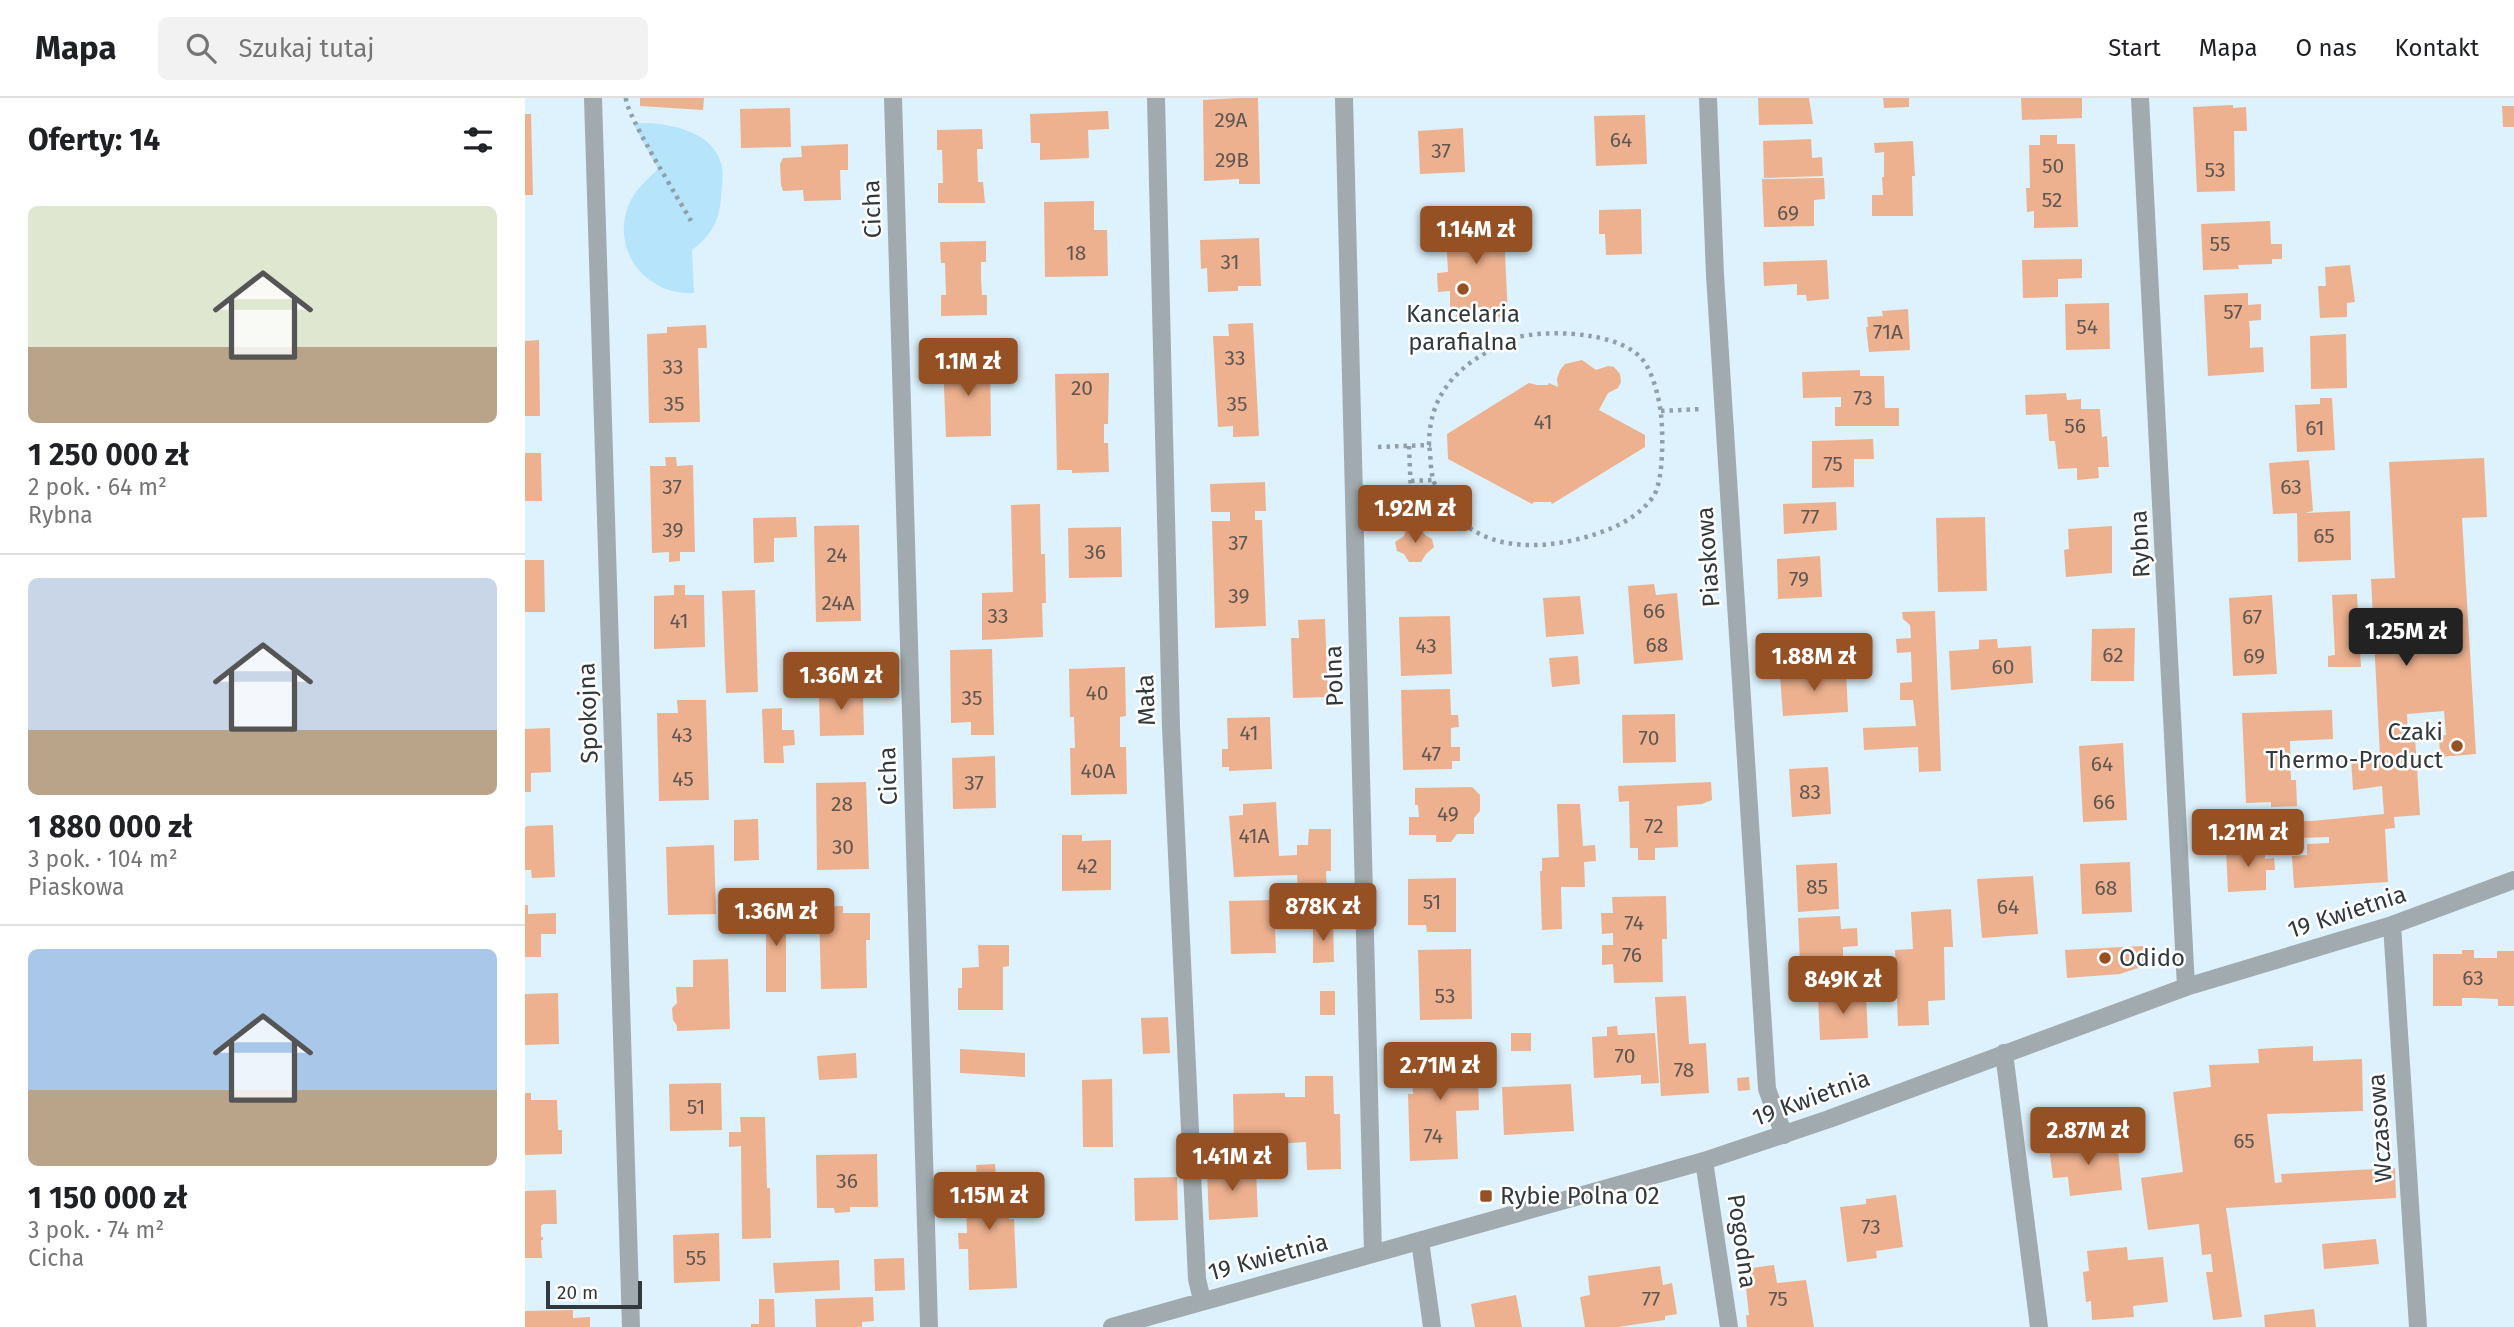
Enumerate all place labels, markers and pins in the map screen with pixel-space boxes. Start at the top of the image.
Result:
pin: 1.14M zł [1404,206,1548,266]
marker: Kancelaria parafialna [1455,281,1471,297]
place label: Kancelaria parafialna [1406,300,1520,356]
pin: 1.1M zł [903,338,1033,398]
pin: 1.92M zł [1343,486,1487,545]
pin: 1.25M zł [2334,608,2478,668]
pin: 1.88M zł [1742,634,1886,693]
pin: 1.36M zł [769,652,913,712]
place label: Czaki Thermo-Product [2265,718,2443,774]
marker: Czaki Thermo-Product [2449,738,2465,754]
pin: 1.21M zł [2176,810,2320,869]
pin: 878K zł [1258,884,1388,943]
pin: 1.36M zł [704,888,848,948]
place label: Odido [2119,944,2185,972]
marker: Odido [2097,950,2113,966]
pin: 849K zł [1778,956,1908,1016]
pin: 2.71M zł [1368,1042,1512,1102]
pin: 2.87M zł [2016,1108,2160,1167]
pin: 1.41M zł [1160,1134,1304,1193]
pin: 1.15M zł [917,1172,1061,1232]
place label: Rybie Polna 02 [1500,1182,1660,1210]
marker: Rybie Polna 02 [1478,1188,1494,1204]

